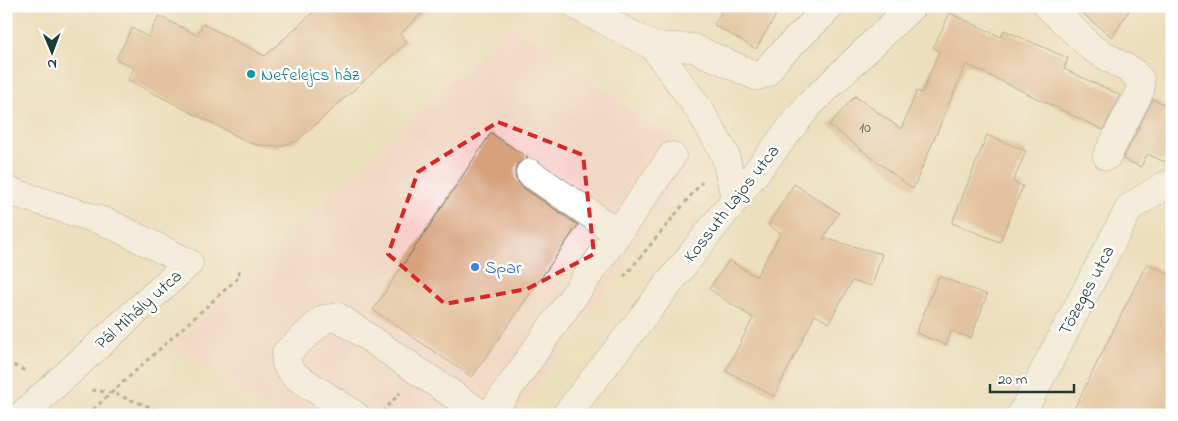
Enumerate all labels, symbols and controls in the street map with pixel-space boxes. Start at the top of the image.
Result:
north arrow [28,28,78,78]
text: N [47,53,57,74]
place label: Nefelejcs ház [261,63,360,89]
marker: Nefelejcs ház [245,68,257,80]
house number: 10 [859,117,871,139]
street label: Kossuth Lajos utca [678,140,787,268]
street label: Tőzeges utca [1053,241,1123,341]
place label: Spar [485,256,522,282]
marker: Spar [469,261,481,273]
street label: Pál Mihály utca [90,264,189,357]
scale bar [990,361,1074,393]
text: 20 m [998,369,1028,391]

